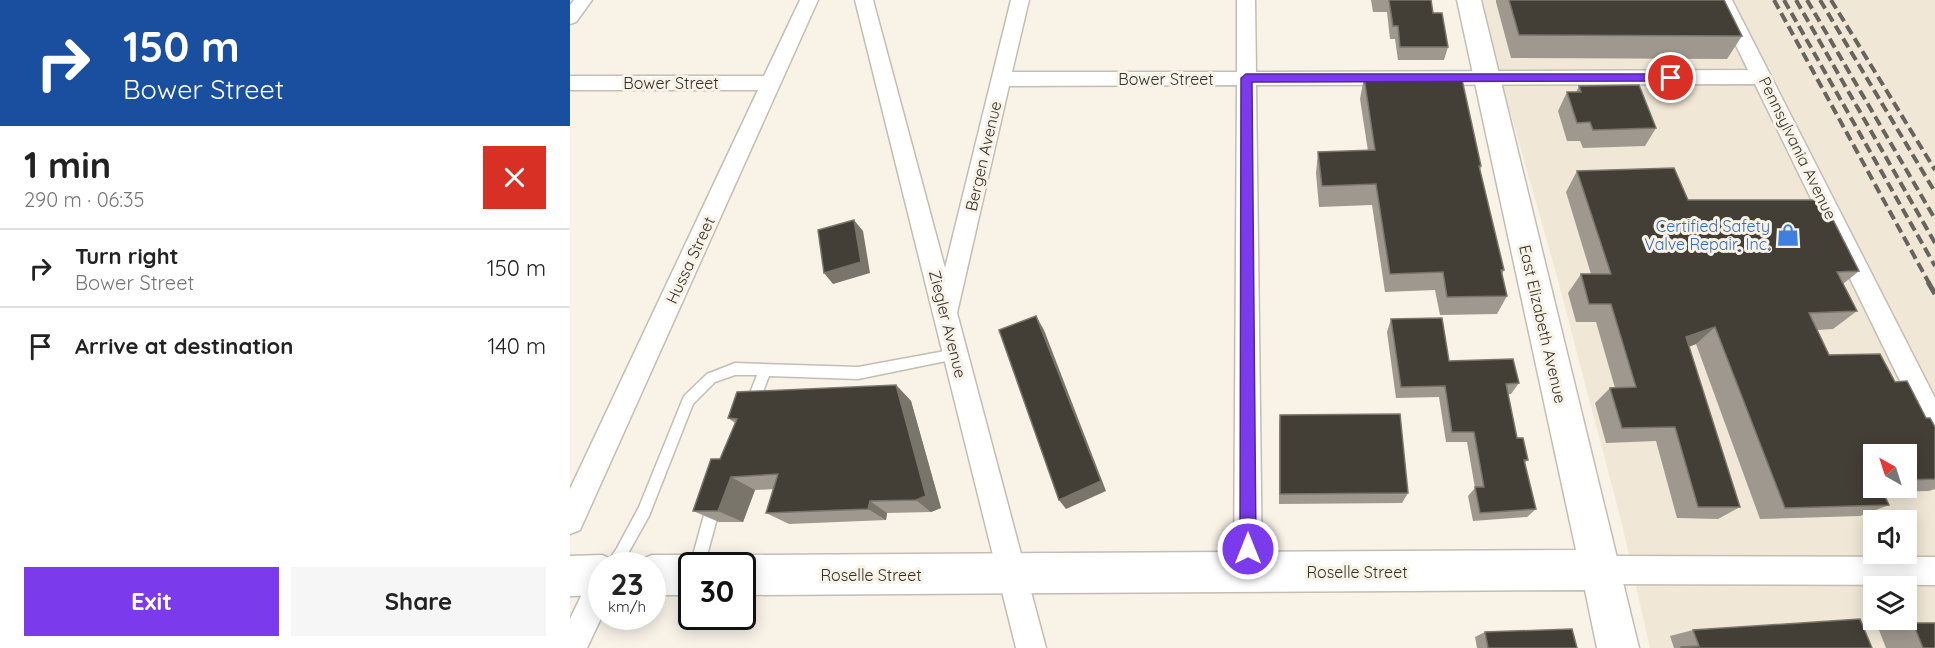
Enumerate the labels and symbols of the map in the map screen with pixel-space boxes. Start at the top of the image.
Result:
pin [1645,52,1696,103]
street label: Bower Street [1118,69,1214,89]
street label: Bower Street [623,73,719,93]
street label: Pennsylvania Avenue [1755,73,1841,223]
street label: Bergen Avenue [961,99,1005,213]
street label: Hussa Street [661,213,719,307]
place label: Certified Safety Valve Repair, Inc. [1644,216,1770,254]
shop icon: Certified Safety Valve Repair, Inc. [1775,222,1801,248]
street label: East Elizabeth Avenue [1515,243,1571,405]
street label: Ziegler Avenue [925,268,971,380]
north arrow [1863,444,1917,498]
position arrow [1216,517,1280,581]
speed limit sign: 30 [678,552,756,630]
street label: Roselle Street [1306,562,1408,582]
street label: Roselle Street [820,565,922,585]

